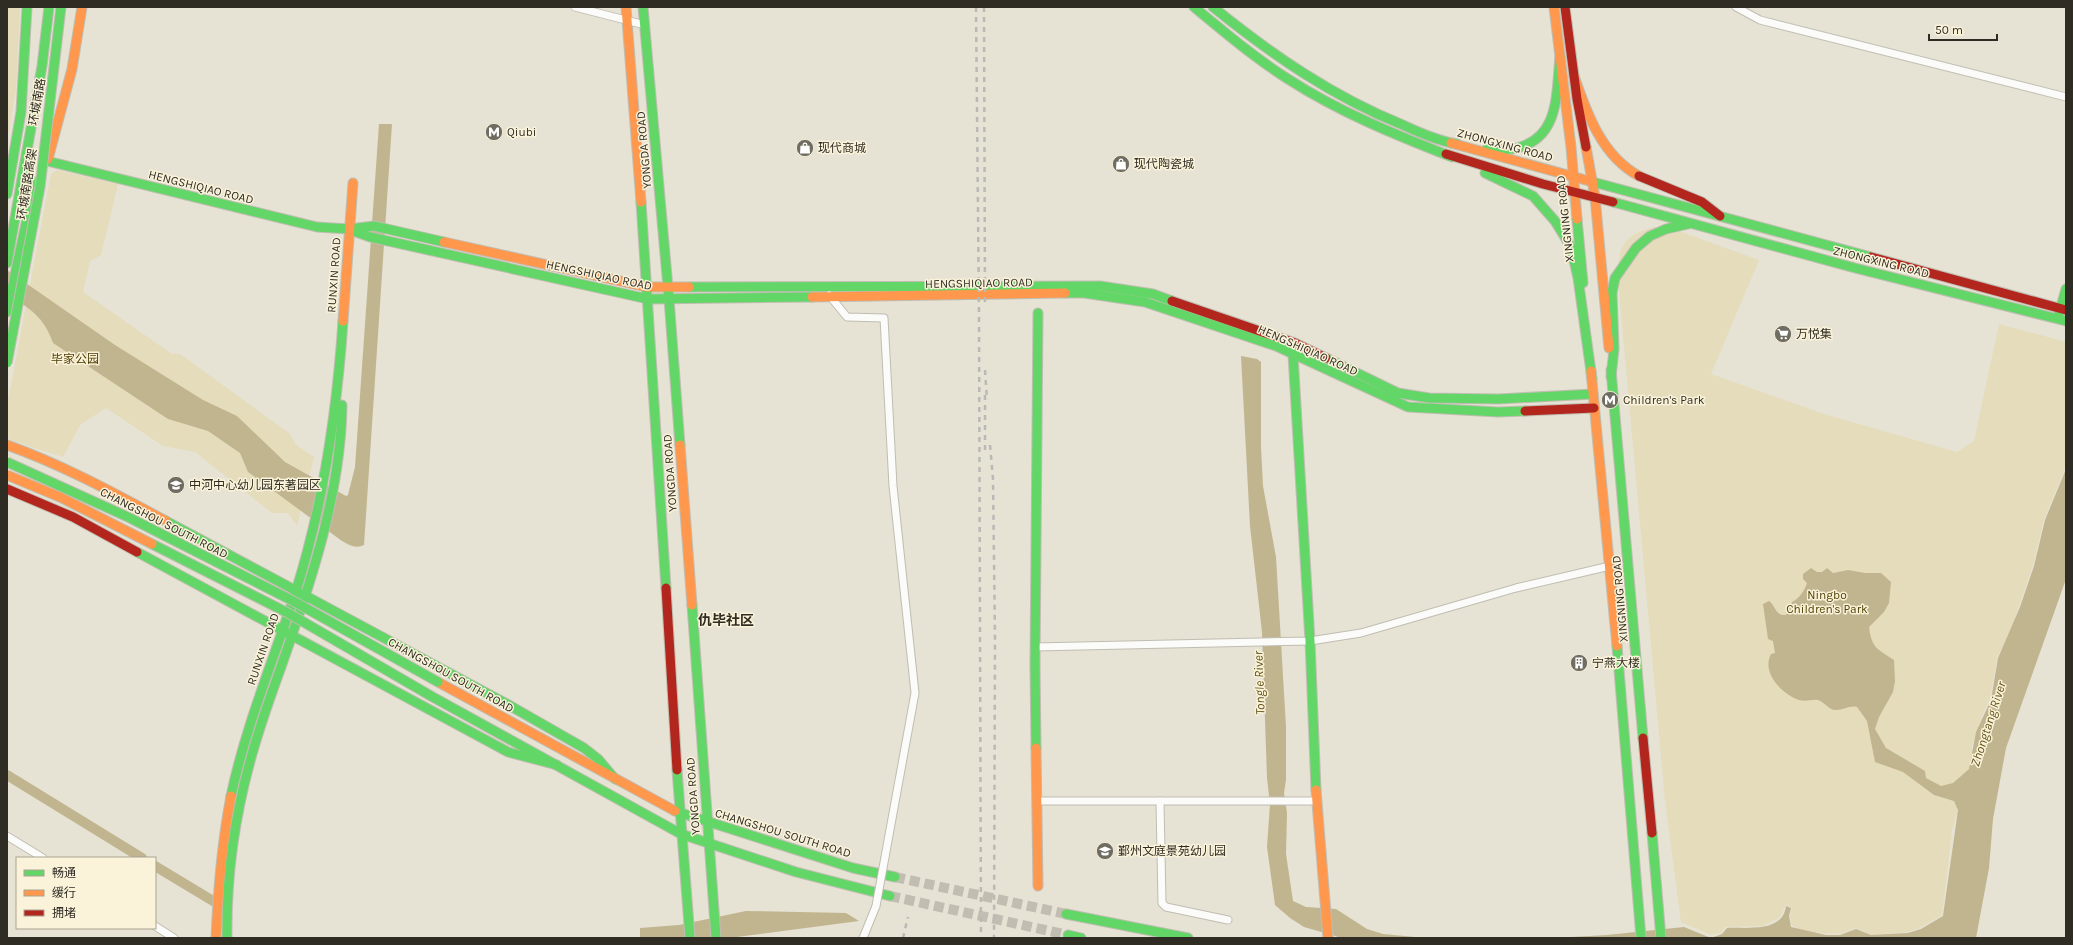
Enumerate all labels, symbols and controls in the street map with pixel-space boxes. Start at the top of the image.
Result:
scale bar [1929,16,1997,42]
text: 50 m [1935,23,1963,37]
street label: 环城南路 [26,77,48,127]
street label: YONGDA ROAD [634,111,654,189]
metro station icon: Qiubi [484,122,504,142]
place label: Qiubi [507,125,536,139]
street label: ZHONGXING ROAD [1456,125,1554,165]
shop icon: 现代商城 [795,138,815,158]
place label: 现代商城 [818,141,866,155]
street label: 环城南路高架 [14,147,40,221]
shop icon: 现代陶瓷城 [1111,154,1131,174]
place label: 现代陶瓷城 [1134,157,1194,171]
street label: HENGSHIQIAO ROAD [147,167,255,207]
street label: XINGNING ROAD [1553,175,1577,263]
street label: RUNXIN ROAD [324,237,344,313]
street label: ZHONGXING ROAD [1831,243,1931,281]
street label: HENGSHIQIAO ROAD [545,257,653,293]
street label: HENGSHIQIAO ROAD [925,275,1033,291]
street label: HENGSHIQIAO ROAD [1256,322,1360,378]
supermarket icon: 万悦集 [1773,324,1793,344]
place label: 万悦集 [1796,327,1832,341]
park label: 毕家公园 [51,352,99,366]
metro station icon: Children's Park [1600,390,1620,410]
place label: Children's Park [1623,393,1705,407]
street label: YONGDA ROAD [660,434,680,512]
school or university icon: 中河中心幼儿园东著园区 [166,475,186,495]
place label: 中河中心幼儿园东著园区 [189,478,321,492]
street label: CHANGSHOU SOUTH ROAD [98,485,230,561]
street label: XINGNING ROAD [1609,555,1631,643]
park label: Ningbo Children's Park [1786,588,1868,616]
street label: RUNXIN ROAD [244,611,282,687]
district label: 仇毕社区 [698,612,754,629]
street label: CHANGSHOU SOUTH ROAD [386,635,516,715]
water label: Tongle River [1250,650,1268,715]
building icon: 宁燕大楼 [1569,653,1589,673]
place label: 宁燕大楼 [1592,656,1640,670]
water label: Zhongtang River [1967,679,2009,768]
street label: YONGDA ROAD [683,757,703,835]
street label: CHANGSHOU SOUTH ROAD [713,806,853,860]
school or university icon: 鄞州文庭景苑幼儿园 [1095,841,1115,861]
place label: 鄞州文庭景苑幼儿园 [1118,844,1226,858]
legend [16,857,156,929]
text: 畅通 [52,866,76,880]
text: 缓行 [52,886,76,900]
text: 拥堵 [52,906,76,920]

